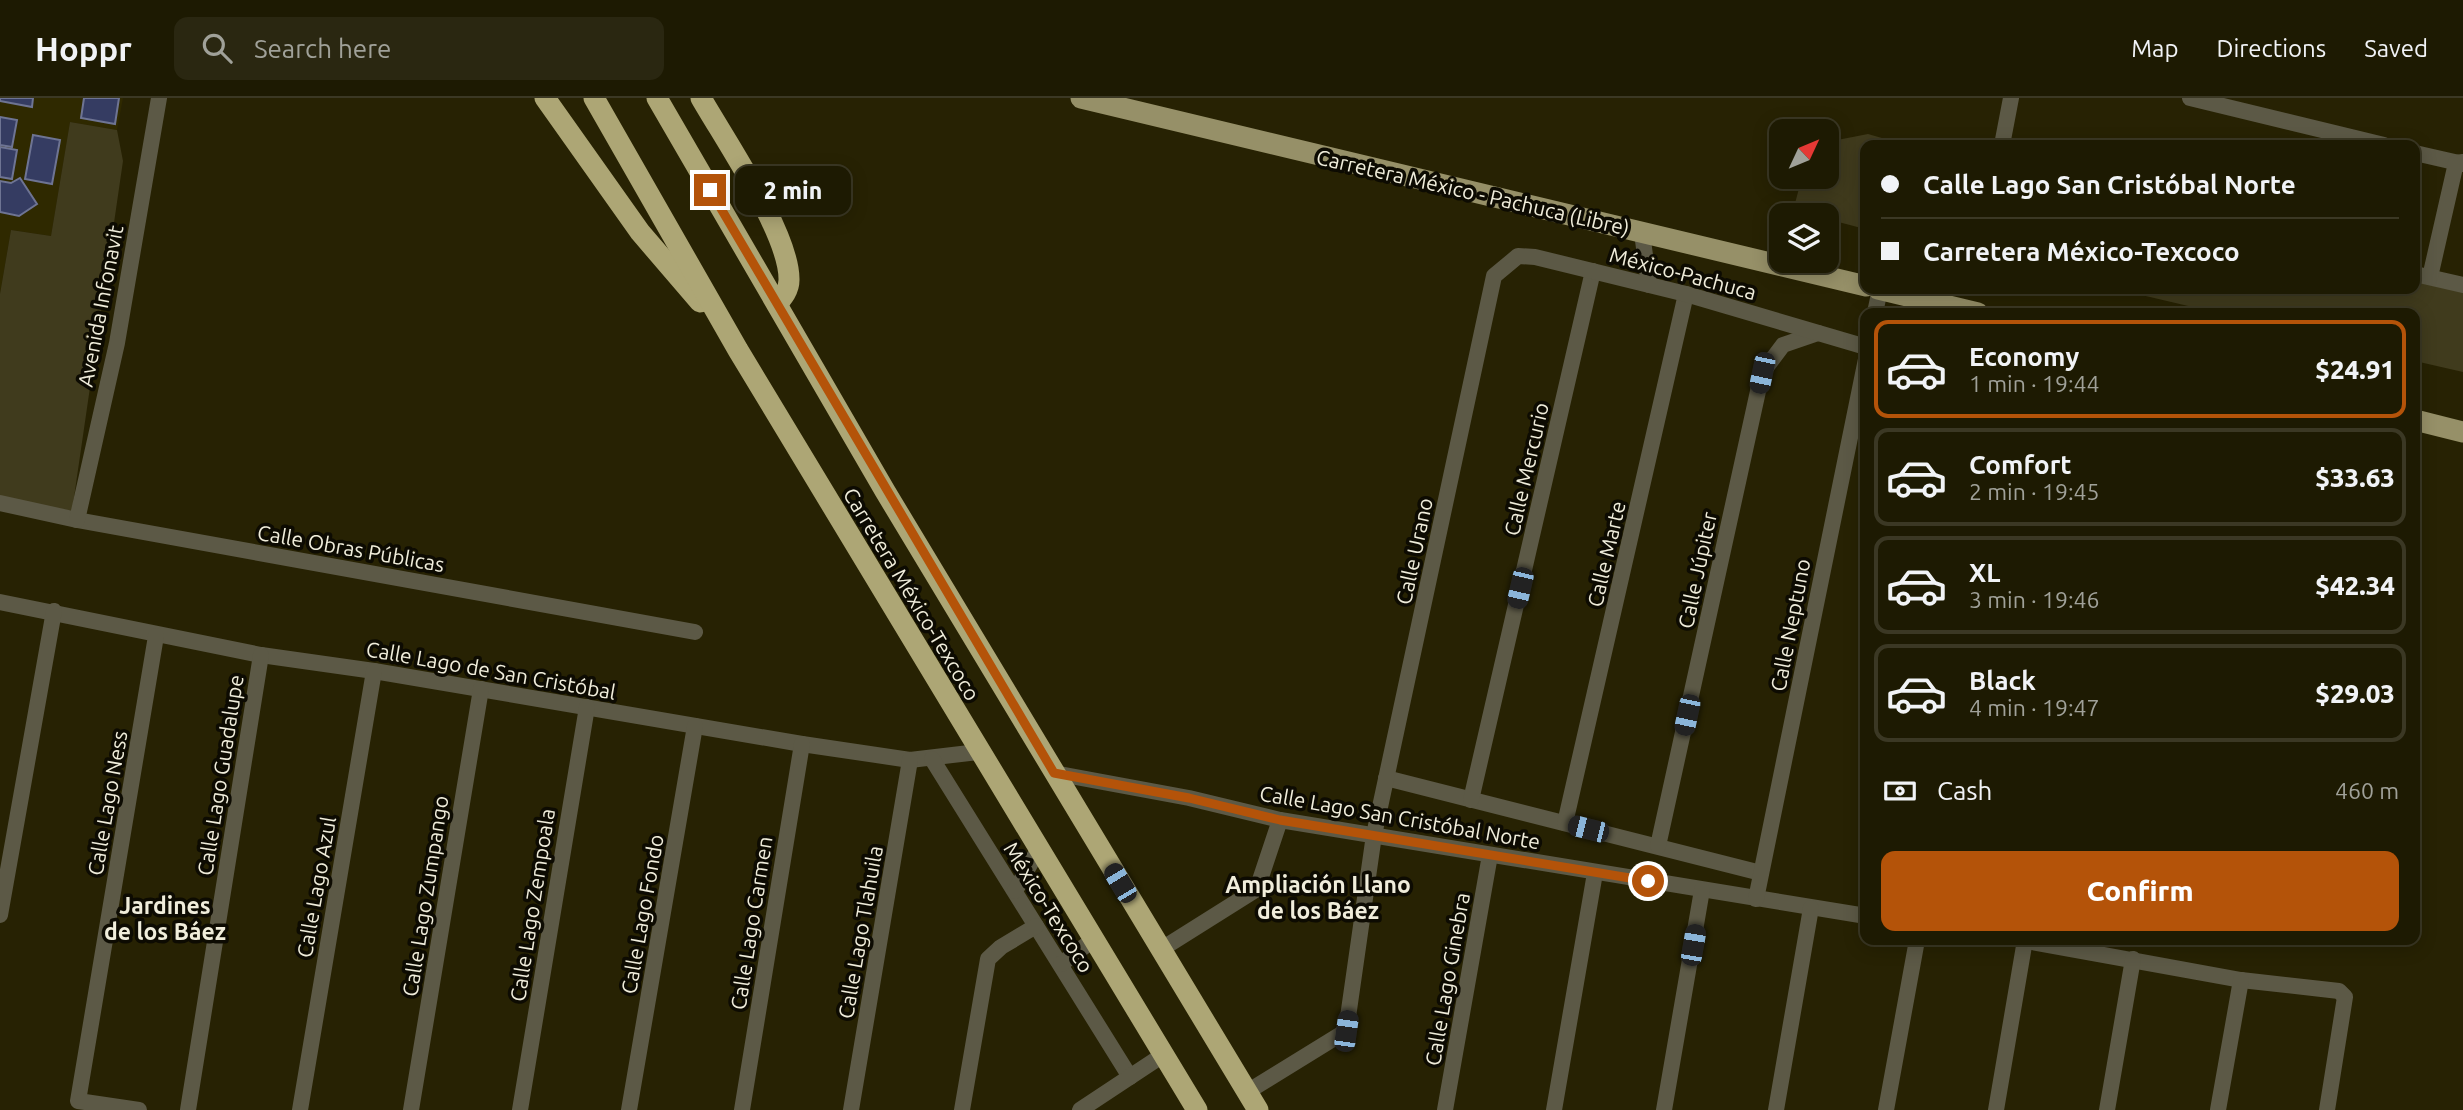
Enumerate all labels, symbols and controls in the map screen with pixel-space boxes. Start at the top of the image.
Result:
search box [174,17,664,80]
icon: search [198,29,236,67]
text: Hoppr [35,30,132,67]
text: Search here [254,34,391,63]
text: Map [2131,35,2178,62]
text: Directions [2216,35,2326,62]
text: Saved [2364,35,2428,62]
north arrow [1769,119,1839,189]
map controls [1769,119,1839,273]
street label: Carretera México - Pachuca (Libre) [1314,144,1632,240]
callout: 2 min [734,166,850,214]
text: Calle Lago San Cristóbal Norte [1923,170,2296,199]
route end [694,174,726,206]
text: 2 min [764,178,822,203]
button: layers [1769,203,1839,273]
street label: Avenida Infonavit [73,223,127,389]
text: Carretera México-Texcoco [1923,237,2240,266]
street label: México-Pachuca [1607,242,1759,304]
icon: car [1885,338,1948,401]
text: Economy [1969,342,2079,371]
car [1748,350,1777,396]
text: $24.91 [2315,355,2395,384]
text: 1 min · 19:44 [1969,371,2100,396]
street label: Calle Mercurio [1499,400,1553,538]
icon: car [1885,446,1948,509]
text: Comfort [1969,450,2072,479]
text: $33.63 [2315,463,2395,492]
text: 2 min · 19:45 [1969,479,2100,504]
street label: Carretera México-Texcoco [839,483,985,705]
street label: Calle Urano [1391,495,1437,607]
street label: Calle Marte [1582,499,1630,609]
street label: Calle Júpiter [1673,509,1721,630]
street label: Calle Obras Públicas [256,520,446,576]
icon: car [1885,554,1948,617]
street label: Calle Neptuno [1765,557,1815,693]
text: XL [1969,558,2000,587]
car [1506,565,1535,611]
text: $42.34 [2315,571,2395,600]
text: 3 min · 19:46 [1969,587,2100,612]
street label: Calle Lago de San Cristóbal [364,636,618,704]
icon: car [1885,662,1948,725]
text: Black [1969,666,2036,695]
street label: Calle Lago Guadalupe [192,673,248,877]
text: $29.03 [2315,679,2395,708]
car [1673,692,1702,738]
text: 4 min · 19:47 [1969,695,2100,720]
street label: Calle Lago Ness [82,729,132,877]
icon: cash [1881,772,1919,810]
text: Cash [1937,776,1992,805]
text: 460 m [2335,778,2399,803]
street label: Calle Lago San Cristóbal Norte [1258,780,1542,854]
street label: Calle Lago Zumpango [397,794,453,998]
street label: Calle Lago Zempoala [505,807,559,1003]
car [1566,814,1611,844]
street label: Calle Lago Azul [292,815,340,959]
street label: Calle Lago Fondo [616,832,668,996]
street label: Calle Lago Carmen [725,835,777,1011]
street label: México-Texcoco [999,837,1099,977]
street label: Calle Lago Tlahuila [833,844,887,1020]
button: Confirm [1881,851,2399,931]
car [1101,860,1140,906]
route start [1632,865,1664,897]
district label: Ampliación Llano de los Báez [1225,872,1411,923]
street label: Calle Lago Ginebra [1420,891,1474,1067]
district label: Jardines de los Báez [104,893,226,944]
car [1680,922,1707,968]
car [1333,1009,1360,1053]

